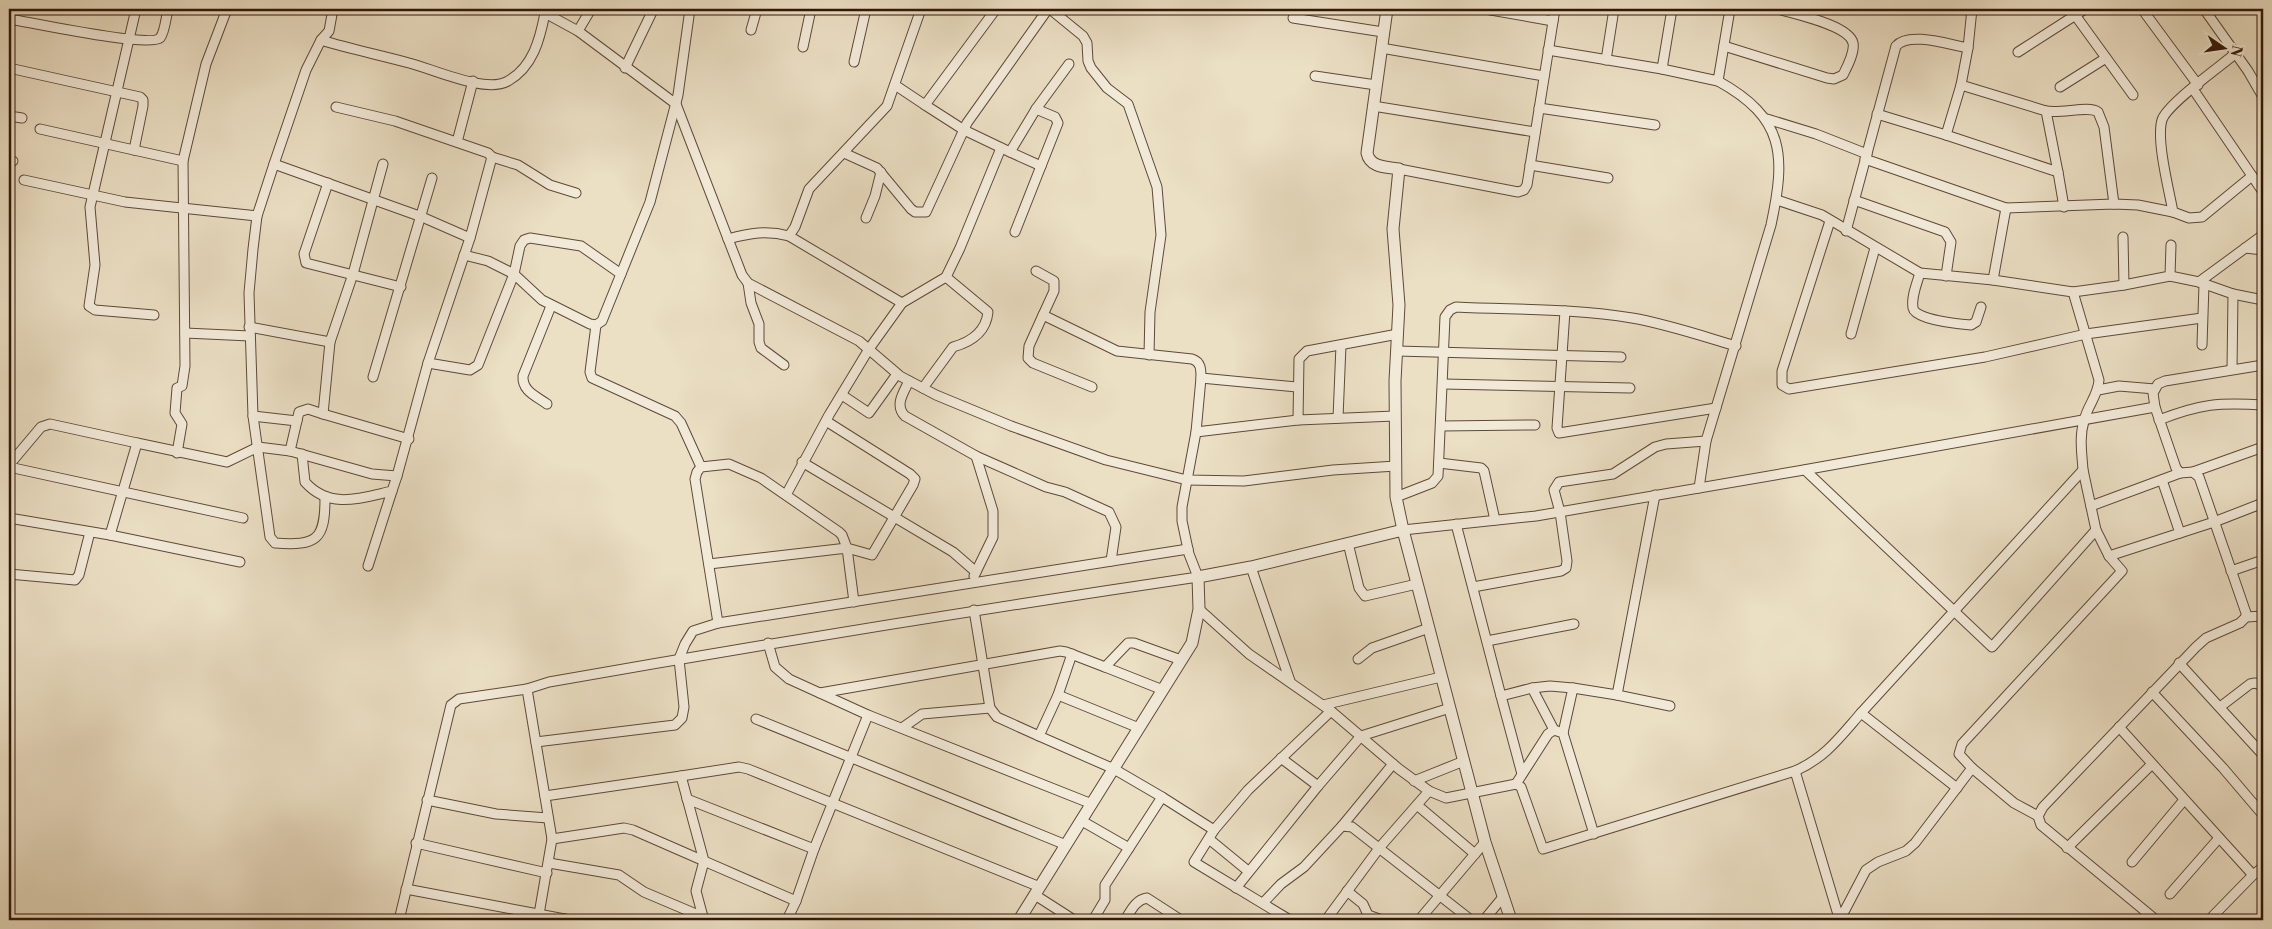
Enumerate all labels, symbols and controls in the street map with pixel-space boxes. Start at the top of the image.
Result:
north arrow [2200,22,2250,72]
text: N [2226,43,2246,58]

